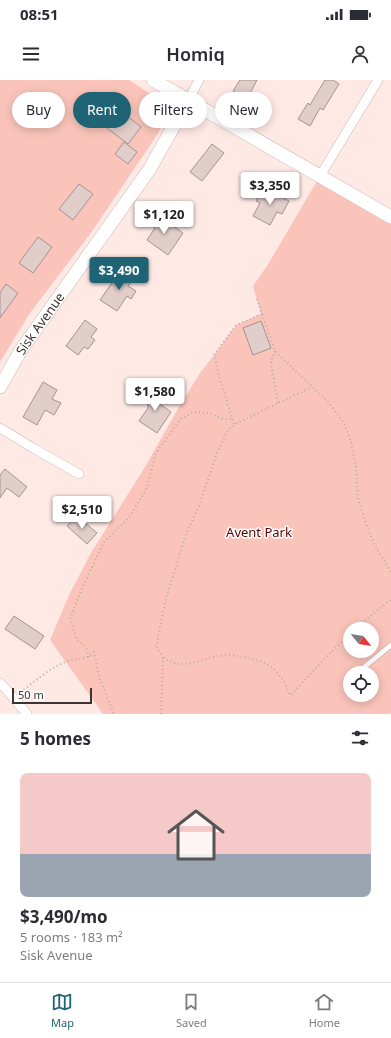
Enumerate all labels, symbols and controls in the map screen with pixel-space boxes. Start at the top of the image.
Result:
text: 08:51 [20,4,59,24]
text: Homiq [166,42,225,66]
icon: menu [20,43,42,65]
icon: person [349,43,371,65]
chip: Buy [12,92,65,128]
chip: Rent [73,92,131,128]
chip: Filters [139,92,207,128]
chip: New [215,92,272,128]
pin: $3,350 [237,172,303,206]
text: $3,350 [250,176,290,194]
pin: $1,120 [131,201,197,235]
text: $1,120 [144,205,184,223]
pin: $3,490 [86,257,152,291]
text: $3,490 [99,261,139,279]
street label: Sisk Avenue [11,289,68,358]
pin: $1,580 [122,378,188,412]
text: $1,580 [135,382,175,400]
pin: $2,510 [49,496,115,530]
text: $2,510 [62,500,102,518]
park label: Avent Park [226,523,292,541]
north arrow [343,622,379,658]
map controls [343,622,379,702]
button: locate [343,666,379,702]
scale bar [12,686,92,705]
text: 50 m [18,687,44,702]
text: 5 homes [20,727,91,750]
icon: filters [349,727,371,749]
icon: home [160,799,232,871]
text: $3,490/mo [20,905,108,928]
text: 5 rooms · 183 m² [20,928,123,946]
text: Sisk Avenue [20,946,93,964]
tab: Map [51,991,74,1030]
tab: Saved [176,991,207,1030]
tab: Home [309,991,340,1030]

